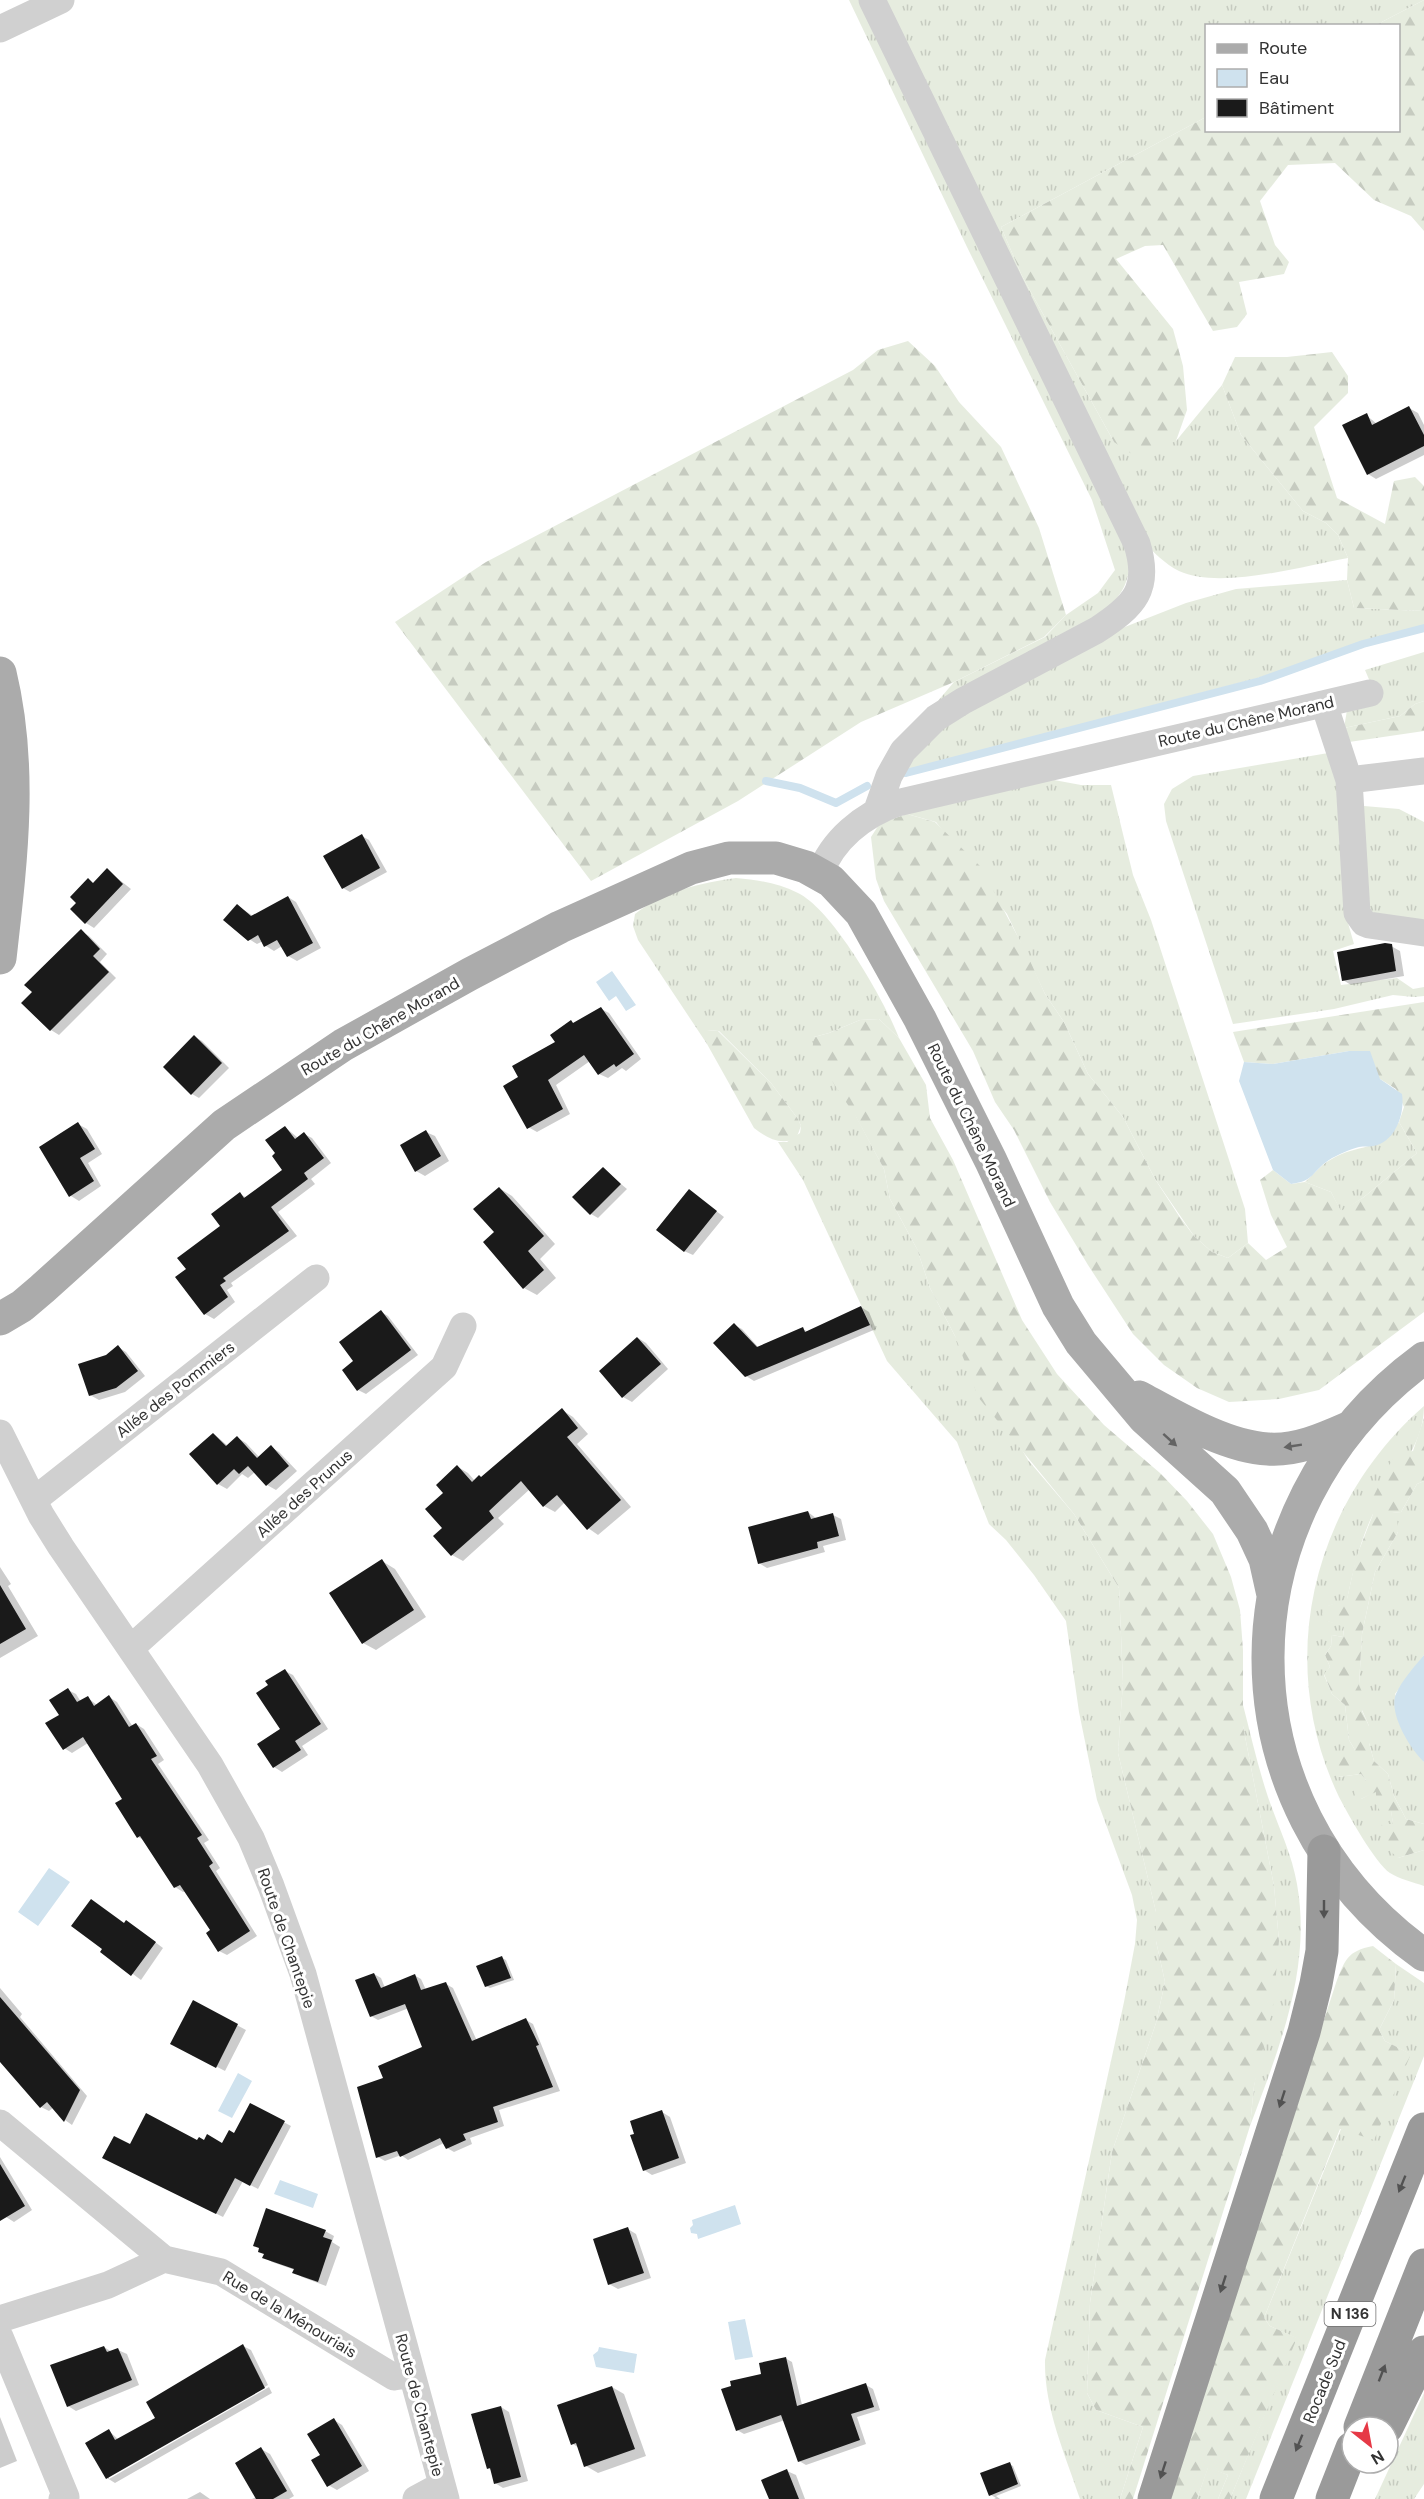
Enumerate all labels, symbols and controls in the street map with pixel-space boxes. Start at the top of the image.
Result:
legend [1205,24,1400,132]
text: Route [1259,36,1307,60]
text: Eau [1259,66,1289,90]
text: Bâtiment [1259,96,1334,120]
street label: Route du Chêne Morand [1156,691,1336,752]
street label: Route du Chêne Morand [297,972,463,1080]
street label: Route du Chêne Morand [923,1040,1020,1211]
street label: Allée des Pommiers [112,1336,239,1442]
one-way arrow [1162,1433,1177,1447]
one-way arrow [1283,1442,1302,1451]
street label: Allée des Prunus [252,1445,357,1542]
street label: Route de Chantepie [253,1865,320,2011]
one-way arrow [1319,1900,1329,1919]
one-way arrow [1277,2090,1287,2108]
one-way arrow [1397,2175,1407,2193]
street label: Rue de la Ménouriais [219,2266,361,2363]
one-way arrow [1218,2275,1227,2293]
road number: N 136 [1324,2302,1376,2326]
street label: Route de Chantepie [390,2331,449,2479]
street label: Rocade Sud [1298,2336,1351,2426]
one-way arrow [1377,2363,1387,2381]
north arrow [1340,2415,1400,2475]
one-way arrow [1294,2434,1303,2452]
text: N [1367,2445,1388,2469]
one-way arrow [1158,2461,1168,2479]

